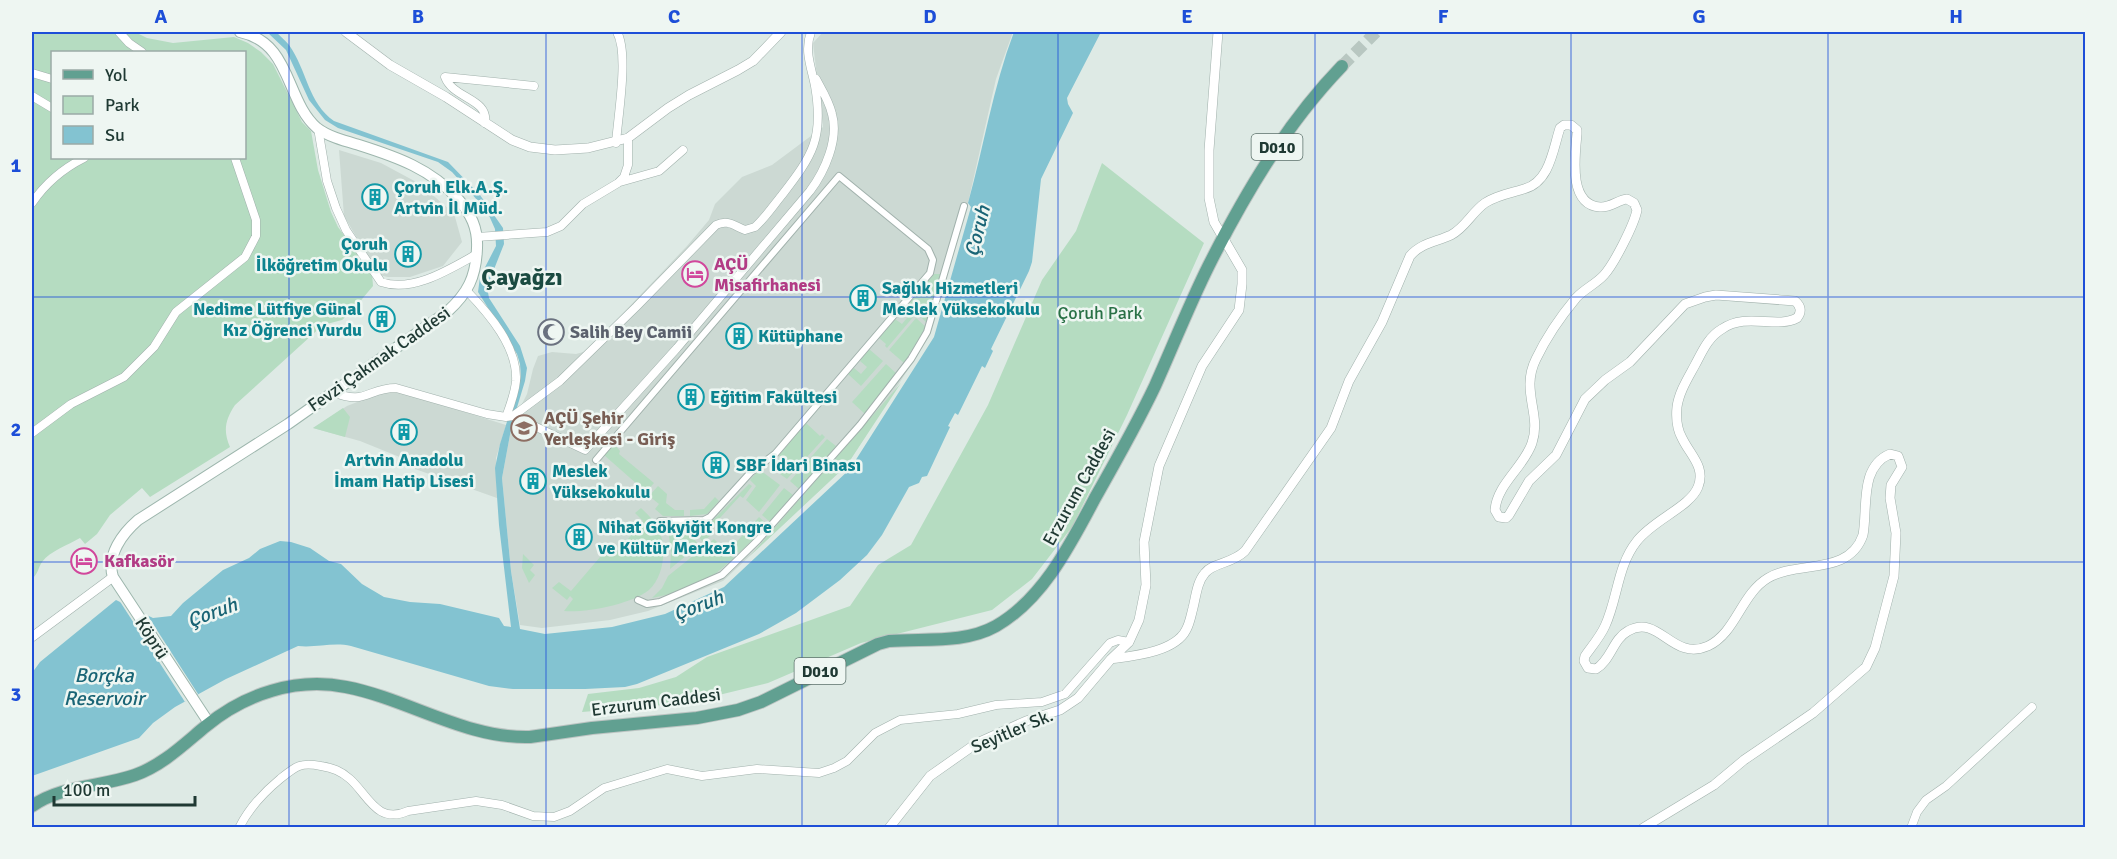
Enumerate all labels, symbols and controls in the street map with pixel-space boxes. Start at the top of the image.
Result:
text: A [155,4,168,29]
text: B [412,4,424,29]
text: C [668,4,680,29]
text: D [923,4,937,29]
text: E [1181,4,1193,29]
text: F [1438,4,1449,29]
text: G [1692,4,1706,29]
text: H [1949,4,1963,29]
legend [51,51,246,159]
text: Yol [105,64,128,86]
text: Park [105,94,140,116]
text: Su [105,124,125,146]
road number: D010 [1252,134,1302,160]
text: 1 [11,153,22,178]
place label: Çoruh Elk.A.Ş. Artvin İl Müd. [394,176,508,219]
building icon: Çoruh Elk.A.Ş. Artvin İl Müd. [360,182,390,212]
water label: Çoruh [959,202,996,259]
place label: Çoruh İlköğretim Okulu [256,233,388,276]
building icon: Çoruh İlköğretim Okulu [393,239,423,269]
place label: AÇÜ Misafirhanesi [714,253,821,296]
hotel icon: AÇÜ Misafirhanesi [680,259,710,289]
district label: Çayağzı [481,262,563,292]
place label: Sağlık Hizmetleri Meslek Yüksekokulu [882,277,1040,320]
building icon: Sağlık Hizmetleri Meslek Yüksekokulu [848,283,878,313]
place label: Nedime Lütfiye Günal Kız Öğrenci Yurdu [193,298,362,341]
street label: Fevzi Çakmak Caddesi [304,302,454,416]
park label: Çoruh Park [1058,302,1142,324]
building icon: Nedime Lütfiye Günal Kız Öğrenci Yurdu [367,304,397,334]
mosque icon: Salih Bey Camii [536,317,566,347]
place label: Salih Bey Camii [570,321,692,343]
building icon: Kütüphane [724,321,754,351]
place label: Kütüphane [758,325,843,347]
building icon: Eğitim Fakültesi [676,382,706,412]
place label: Eğitim Fakültesi [710,386,837,408]
place label: AÇÜ Şehir Yerleşkesi - Giriş [543,407,675,450]
school or university icon: AÇÜ Şehir Yerleşkesi - Giriş [509,413,539,443]
text: 2 [11,417,21,442]
building icon: Artvin Anadolu İmam Hatip Lisesi [389,417,419,447]
street label: Erzurum Caddesi [1038,425,1120,549]
place label: Artvin Anadolu İmam Hatip Lisesi [334,449,474,492]
building icon: SBF İdari Binası [701,450,731,480]
place label: SBF İdari Binası [736,454,861,476]
place label: Meslek Yüksekokulu [551,460,650,503]
building icon: Meslek Yüksekokulu [518,466,548,496]
place label: Nihat Gökyiğit Kongre ve Kültür Merkezi [597,516,772,559]
building icon: Nihat Gökyiğit Kongre ve Kültür Merkezi [564,522,594,552]
hotel icon: Kafkasör [69,546,99,576]
place label: Kafkasör [104,550,175,572]
water label: Çoruh [670,584,728,626]
water label: Çoruh [184,592,242,633]
street label: Köprü [130,613,174,663]
road number: D010 [794,658,846,684]
water label: Borçka Reservoir [64,663,147,711]
text: 3 [11,682,21,707]
street label: Erzurum Caddesi [590,683,722,721]
street label: Seyitler Sk. [968,704,1056,758]
scale bar [54,769,195,807]
text: 100 m [63,779,110,801]

